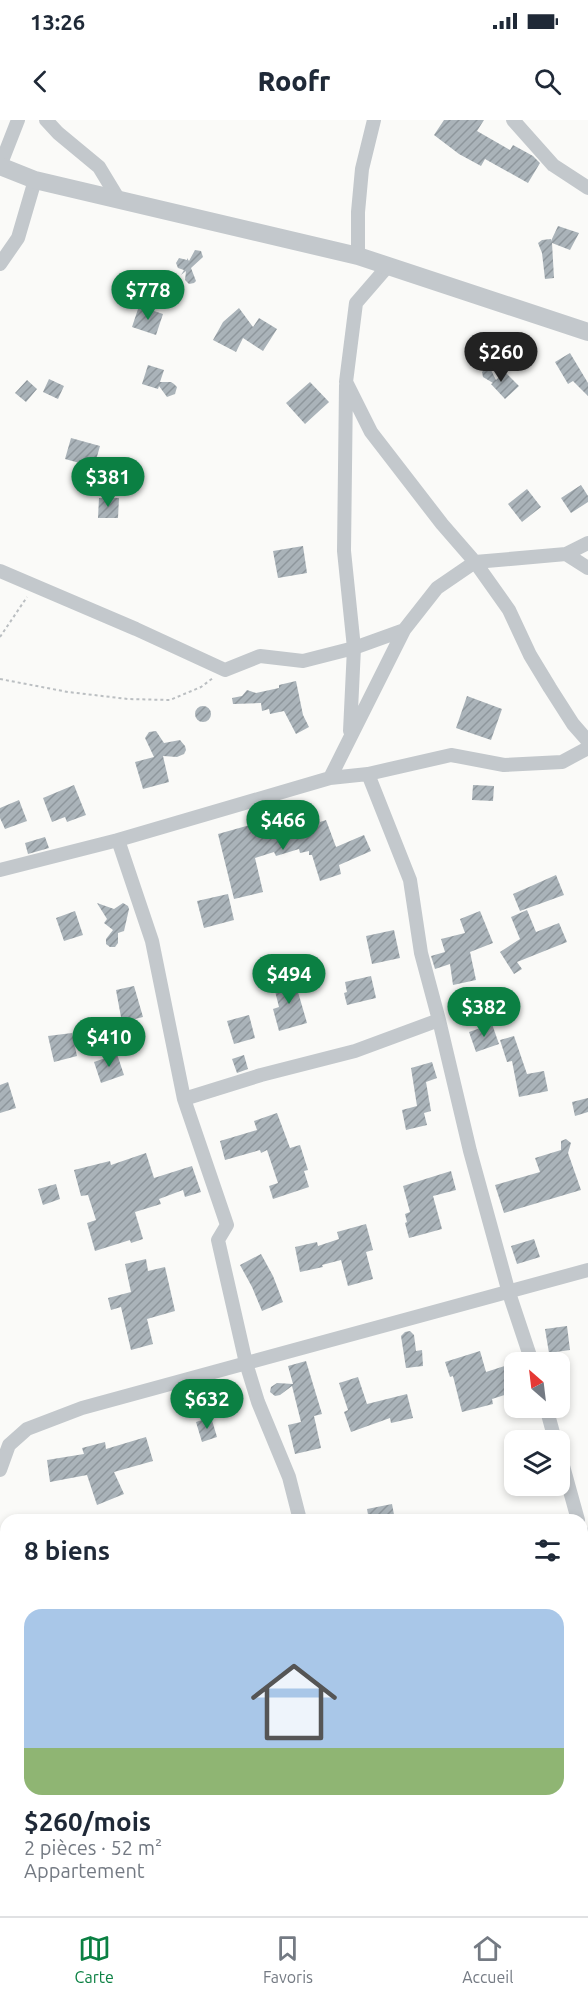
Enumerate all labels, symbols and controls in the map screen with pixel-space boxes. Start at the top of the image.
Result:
text: 13:26 [30,9,85,34]
icon: back [24,65,57,98]
icon: search [531,65,564,98]
text: Roofr [258,66,330,96]
pin: $778 [112,270,184,321]
text: $778 [125,278,171,301]
pin: $260 [465,332,537,383]
text: $260 [478,340,524,363]
pin: $381 [72,457,144,508]
text: $381 [85,465,131,488]
pin: $466 [247,800,319,851]
text: $466 [260,808,306,831]
pin: $494 [253,954,325,1005]
text: $494 [266,962,312,985]
pin: $382 [448,987,520,1038]
text: $382 [461,995,507,1018]
pin: $410 [73,1017,145,1068]
text: $410 [86,1025,132,1048]
north arrow [504,1352,570,1418]
map controls [504,1352,570,1496]
pin: $632 [171,1379,243,1430]
text: $632 [184,1387,230,1410]
button: layers [504,1430,570,1496]
icon: filters [531,1534,564,1567]
text: 8 biens [24,1536,110,1565]
icon: home [240,1648,348,1756]
text: $260/mois [24,1807,151,1836]
text: 2 pièces · 52 m² [24,1836,162,1859]
text: Appartement [24,1859,145,1882]
tab: Carte [75,1932,114,1986]
tab: Favoris [263,1932,313,1986]
tab: Accueil [462,1932,513,1986]

